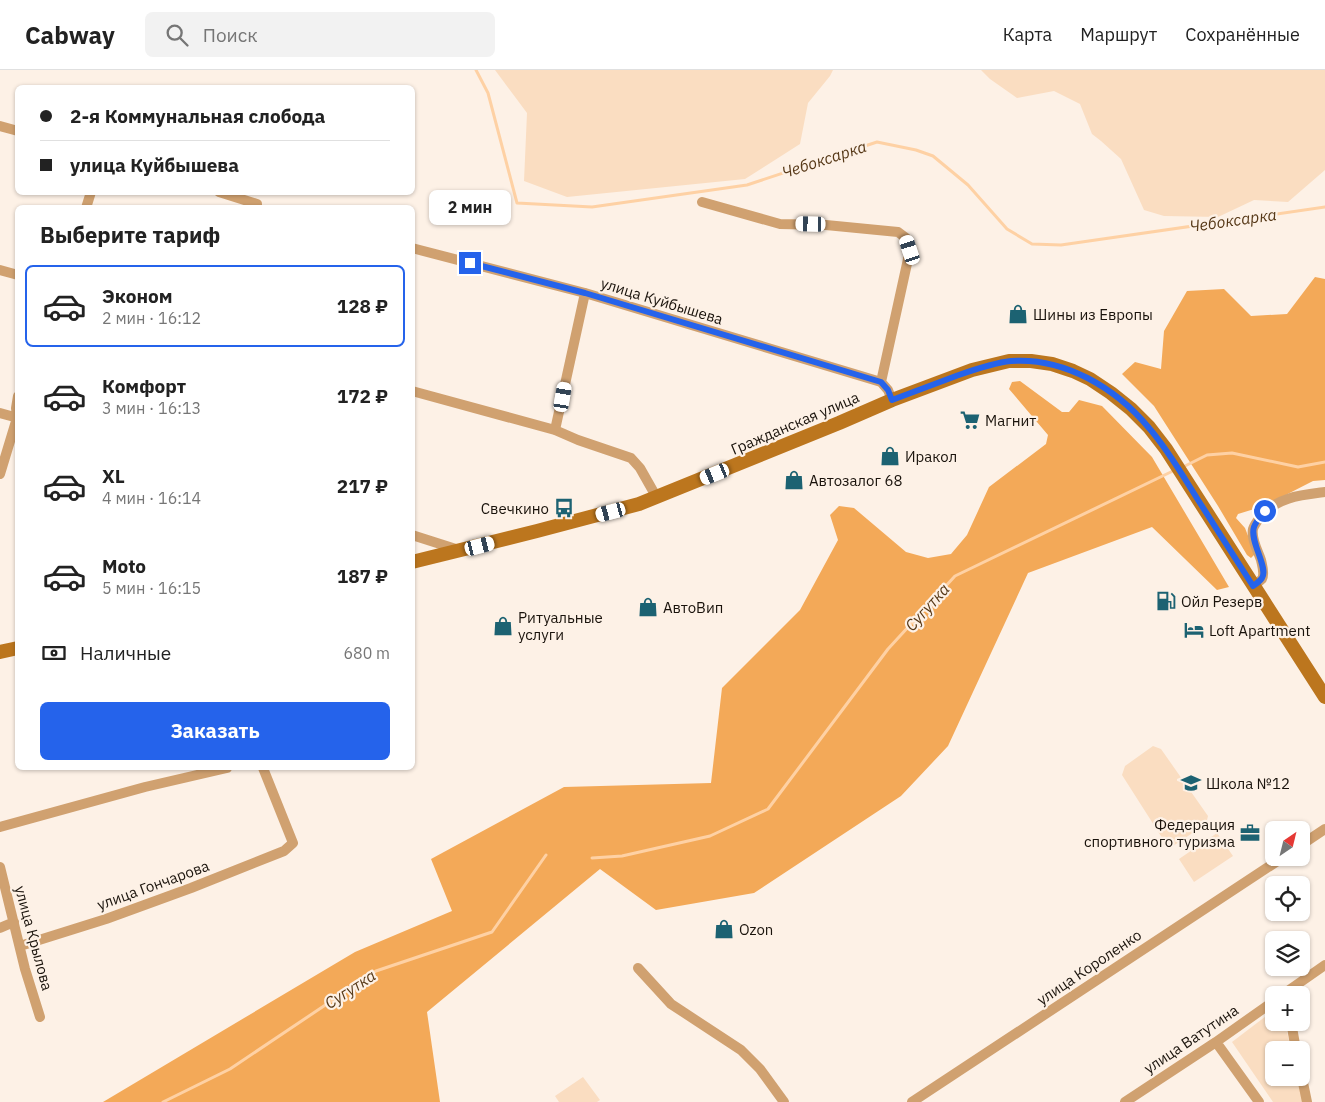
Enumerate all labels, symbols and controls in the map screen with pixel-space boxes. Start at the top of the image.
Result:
search box [145,12,495,57]
text: Cabway [25,19,115,51]
icon: search [163,21,191,49]
text: Поиск [203,23,258,47]
text: Карта [1003,23,1052,46]
text: Маршрут [1080,23,1157,46]
text: Сохранённые [1185,23,1300,46]
text: 2-я Коммунальная слобода [70,104,325,128]
water label: Чебоксарка [779,136,869,182]
text: улица Куйбышева [70,153,239,177]
callout: 2 мин [429,190,511,226]
text: 2 мин [448,197,492,217]
water label: Чебоксарка [1188,204,1278,236]
car [795,216,826,232]
text: Выберите тариф [40,220,220,249]
car [898,233,921,267]
route end [459,252,481,274]
street label: улица Куйбышева [599,273,725,329]
icon: car [42,284,87,329]
text: Эконом [102,284,173,308]
text: 128 ₽ [337,294,388,318]
shop icon: Шины из Европы [1007,303,1029,325]
place label: Шины из Европы [1033,305,1153,324]
text: 2 мин · 16:12 [102,308,201,328]
icon: car [42,374,87,419]
text: Комфорт [102,374,186,398]
car [553,381,572,413]
text: 172 ₽ [337,384,388,408]
street label: Гражданская улица [728,387,862,459]
text: 3 мин · 16:13 [102,398,201,418]
supermarket icon: Магнит [959,409,981,431]
place label: Магнит [985,411,1036,430]
shop icon: Иракол [879,445,901,467]
place label: Иракол [905,447,957,466]
car [698,461,731,487]
icon: car [42,464,87,509]
text: XL [102,464,125,488]
shop icon: Автозалог 68 [783,469,805,491]
place label: Автозалог 68 [809,471,903,490]
text: 217 ₽ [337,474,388,498]
text: 4 мин · 16:14 [102,488,201,508]
bus stop icon: Свечкино [553,497,575,519]
place label: Свечкино [481,499,549,518]
route start [1254,500,1276,522]
car [594,501,627,523]
car [463,535,496,557]
icon: car [42,554,87,599]
text: Moto [102,554,146,578]
text: 187 ₽ [337,564,388,588]
text: 5 мин · 16:15 [102,578,201,598]
water label: Сугутка [901,579,953,635]
fuel station icon: Ойл Резерв [1155,590,1177,612]
place label: Ойл Резерв [1181,592,1262,611]
shop icon: АвтоВип [637,596,659,618]
place label: АвтоВип [663,598,723,617]
place label: Ритуальные услуги [518,608,603,644]
shop icon: Ритуальные услуги [492,615,514,637]
hotel icon: Loft Apartment [1183,619,1205,641]
place label: Loft Apartment [1209,621,1311,640]
icon: cash [40,639,68,667]
text: Наличные [80,641,171,665]
text: 680 m [343,643,390,663]
button: Заказать [40,702,390,760]
school or university icon: Школа №12 [1180,772,1202,794]
place label: Школа №12 [1206,774,1290,793]
place label: Федерация спортивного туризма [1084,815,1235,851]
north arrow [1265,821,1310,866]
map controls [1265,821,1310,1086]
office icon: Федерация спортивного туризма [1239,822,1261,844]
street label: улица Гончарова [94,856,212,914]
button: locate [1265,876,1310,921]
street label: улица Крылова [11,883,57,993]
shop icon: Ozon [713,918,735,940]
place label: Ozon [739,920,773,939]
street label: улица Короленко [1033,925,1145,1009]
button: layers [1265,931,1310,976]
water label: Сугутка [321,965,379,1013]
button: + [1265,986,1310,1031]
street label: улица Ватутина [1140,1000,1242,1078]
button: − [1265,1041,1310,1086]

